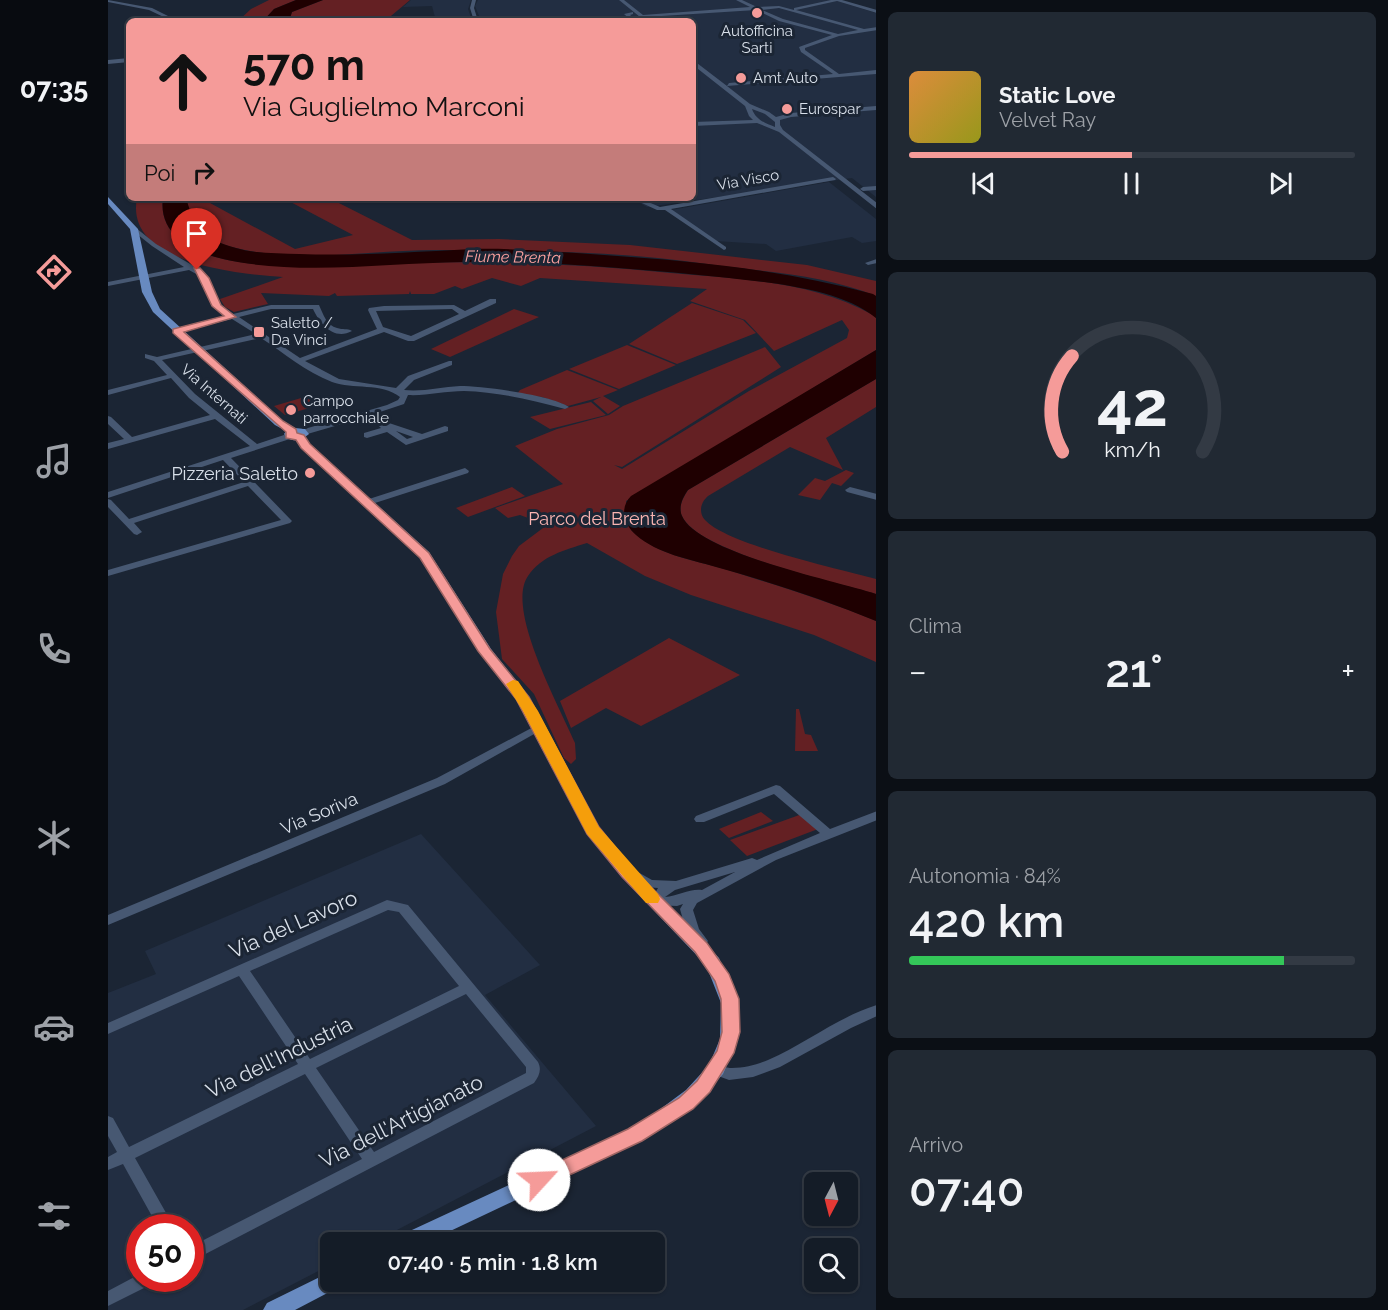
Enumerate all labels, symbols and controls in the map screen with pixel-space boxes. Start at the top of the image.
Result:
marker: Autofficina Sarti [750,6,764,20]
place label: Autofficina Sarti [721,22,793,57]
text: 570 m [243,41,365,90]
icon: ahead [144,42,222,120]
place label: Amt Auto [753,69,818,87]
marker: Amt Auto [734,71,748,85]
text: 07:35 [20,73,88,104]
text: Static Love [999,82,1116,108]
text: Via Guglielmo Marconi [243,91,525,122]
place label: Eurospar [799,100,861,118]
marker: Eurospar [780,102,794,116]
text: Velvet Ray [999,108,1096,132]
icon: right [187,156,220,189]
text: Poi [144,160,175,186]
street label: Via Visco [716,166,781,194]
icon: previous [967,167,1000,200]
icon: pause [1115,167,1148,200]
icon: next [1264,167,1297,200]
pin [171,208,222,270]
icon: arrive [180,217,213,250]
water label: Fiume Brenta [465,247,561,267]
icon: directions [33,251,75,293]
place label: Saletto / Da Vinci [271,314,333,349]
marker: Saletto / Da Vinci [252,325,266,339]
street label: Via Internati [177,360,251,428]
text: 42 [1097,368,1167,442]
place label: Campo parrocchiale [303,392,389,427]
marker: Campo parrocchiale [284,403,298,417]
text: km/h [1104,438,1160,463]
icon: music [33,440,75,482]
place label: Pizzeria Saletto [171,463,298,484]
marker: Pizzeria Saletto [303,466,317,480]
park label: Parco del Brenta [528,508,666,529]
text: Clima [909,614,962,638]
icon: phone [33,628,75,670]
text: 21° [1105,645,1163,698]
text: − [909,652,927,691]
text: + [1341,652,1355,691]
street label: Via Soriva [277,787,361,839]
icon: climate [33,817,75,859]
text: Autonomia · 84% [909,864,1061,888]
street label: Via del Lavoro [225,885,361,963]
text: 420 km [909,895,1064,948]
icon: car [33,1006,75,1048]
street label: Via dell'Industria [202,1011,356,1103]
street label: Via dell'Artigianato [315,1069,487,1173]
text: Arrivo [909,1133,963,1157]
position arrow [507,1148,571,1212]
text: 07:40 [909,1164,1024,1217]
north arrow [804,1172,858,1226]
map controls [804,1172,858,1292]
icon: filters [33,1195,75,1237]
speed limit sign: 50 [126,1214,204,1292]
button: search [804,1238,858,1292]
text: 07:40 · 5 min · 1.8 km [387,1249,598,1275]

